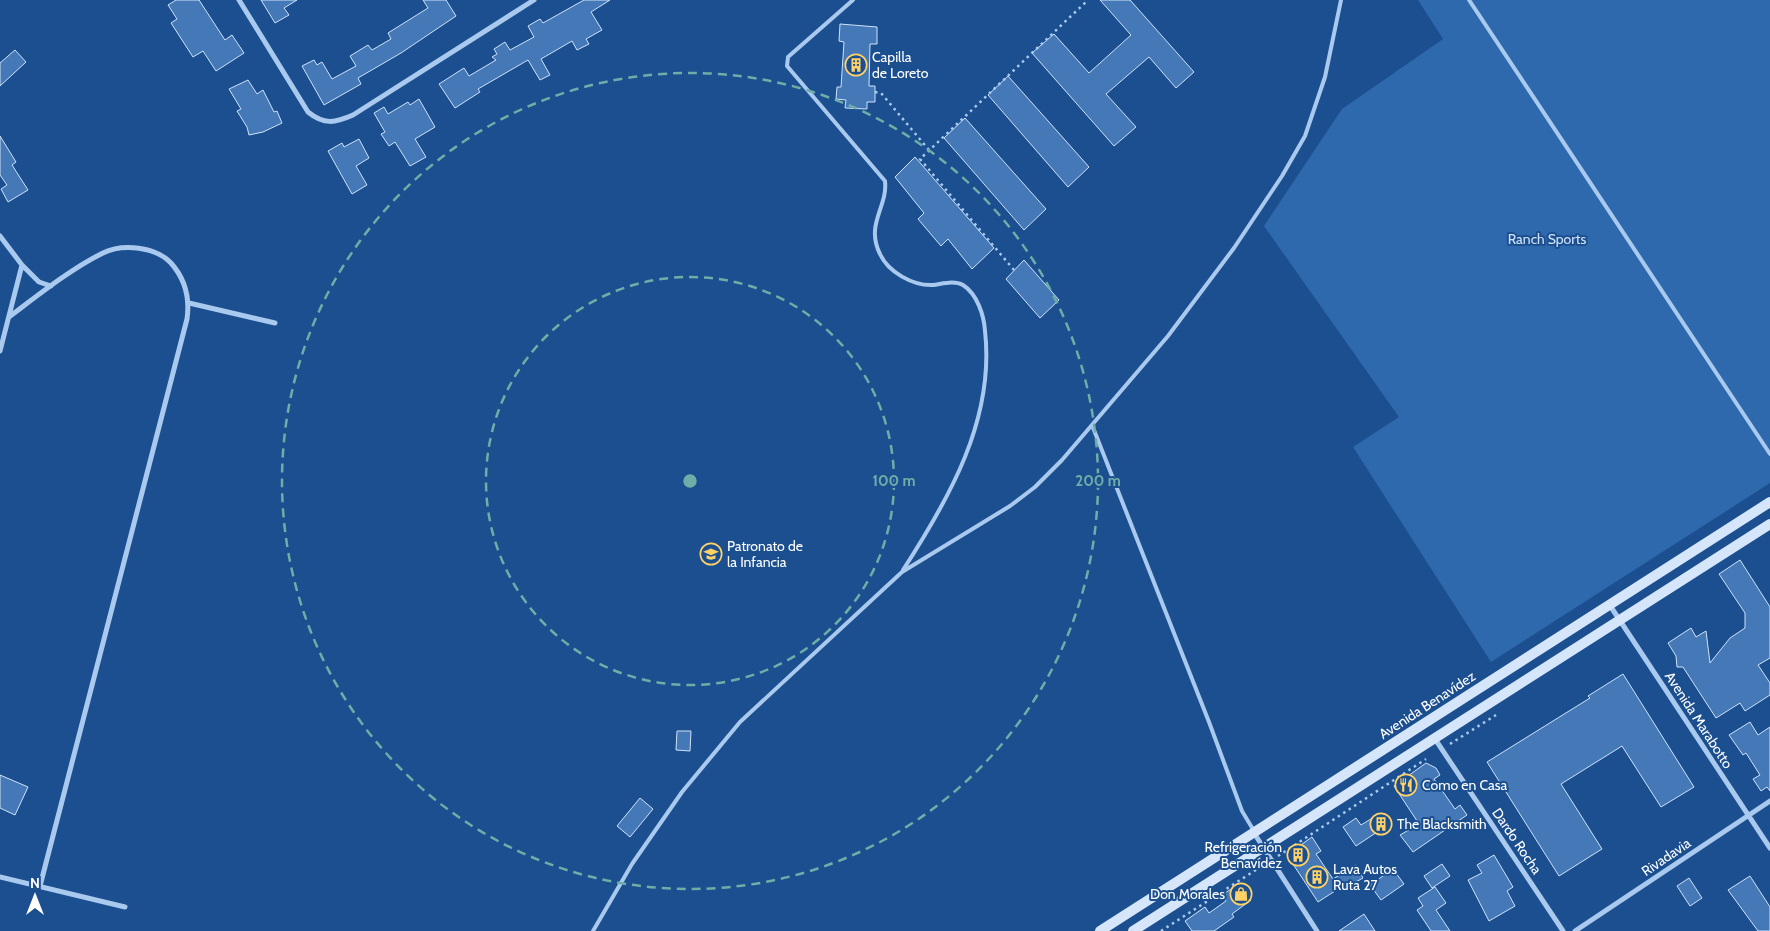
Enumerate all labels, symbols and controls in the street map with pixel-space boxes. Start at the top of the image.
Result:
place label: Capilla de Loreto [872,48,929,82]
building icon: Capilla de Loreto [844,53,868,77]
park label: Ranch Sports [1508,230,1586,248]
centre of rings [681,472,699,490]
text: 100 m [872,472,916,490]
text: 200 m [1075,472,1121,490]
place label: Patronato de la Infancia [727,537,803,571]
school or university icon: Patronato de la Infancia [699,542,723,566]
street label: Avenida Benavídez [1375,667,1479,743]
street label: Avenida Marabotto [1661,668,1737,772]
restaurant icon: Como en Casa [1394,773,1418,797]
place label: Como en Casa [1422,776,1508,794]
street label: Dardo Rocha [1488,804,1546,878]
building icon: The Blacksmith [1369,812,1393,836]
place label: The Blacksmith [1397,815,1487,833]
street label: Rivadavia [1638,834,1694,880]
place label: Refrigeración Benavídez [1205,838,1282,872]
building icon: Refrigeración Benavídez [1286,843,1310,867]
place label: Lava Autos Ruta 27 [1333,860,1397,894]
building icon: Lava Autos Ruta 27 [1305,865,1329,889]
north arrow [10,871,60,921]
text: N [30,874,40,892]
shop icon: Don Morales [1229,882,1253,906]
place label: Don Morales [1150,885,1225,903]

